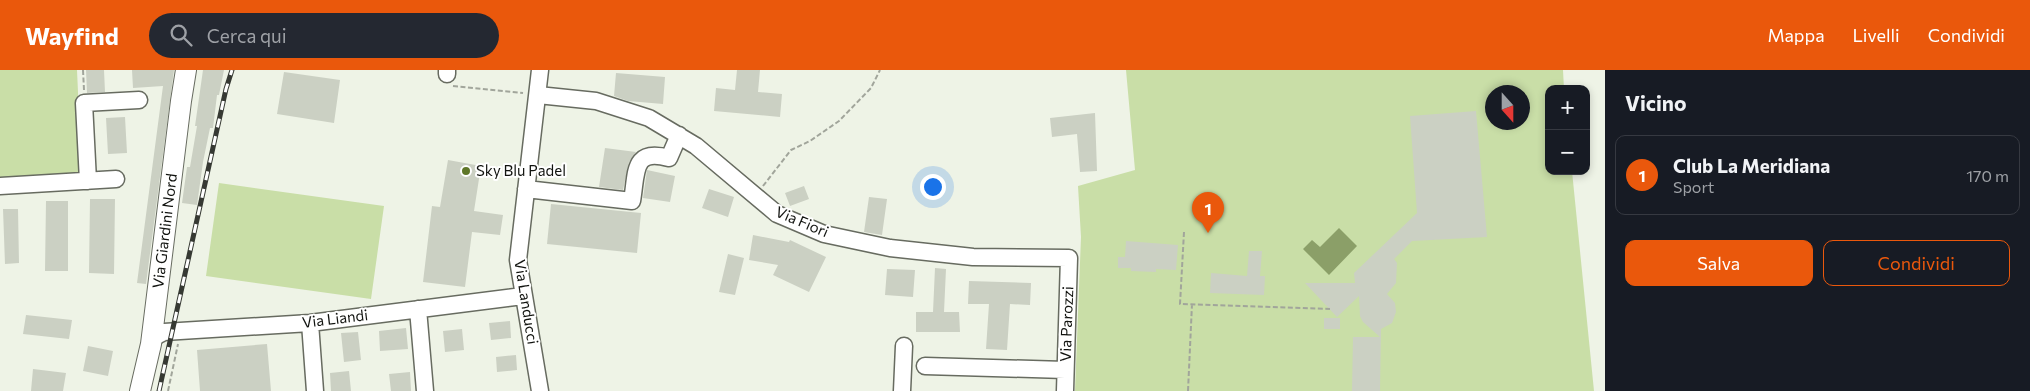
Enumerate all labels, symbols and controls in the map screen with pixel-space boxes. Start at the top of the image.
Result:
search box [149,13,499,58]
text: Wayfind [25,21,119,50]
icon: search [167,21,195,49]
text: Cerca qui [207,24,287,47]
text: Mappa [1767,24,1825,46]
text: Livelli [1853,24,1900,46]
text: Condividi [1928,24,2005,46]
north arrow [1485,85,1530,130]
map controls [1545,85,1590,175]
button: + [1545,85,1590,130]
text: Vicino [1625,90,1686,115]
button: − [1545,130,1590,175]
text: Club La Meridiana [1673,154,1830,177]
place label: Sky Blu Padel [476,161,566,179]
marker: Sky Blu Padel [460,165,472,177]
text: 1 [1638,166,1646,185]
text: 170 m [1966,166,2009,185]
street label: Via Giardini Nord [148,172,180,289]
your location [920,174,946,200]
text: Sport [1673,177,1714,196]
pin: 1 [1192,192,1224,233]
street label: Via Fiori [773,202,832,240]
button: Salva [1625,240,1813,286]
button: Condividi [1823,240,2010,286]
street label: Via Landucci [511,258,543,346]
street label: Via Parozzi [1056,286,1076,362]
street label: Via Liandi [301,305,369,331]

